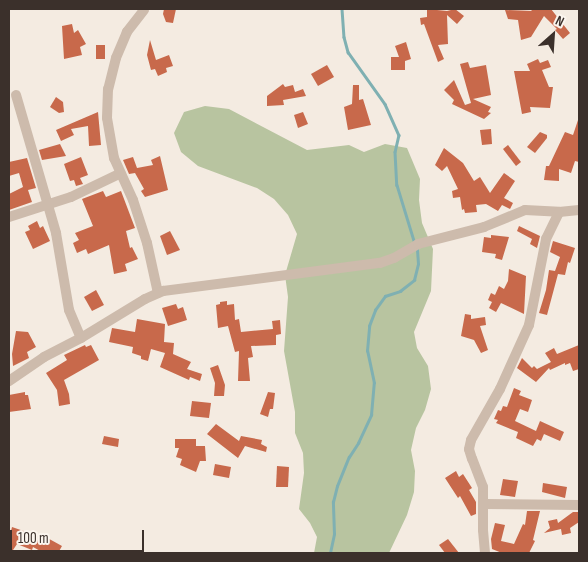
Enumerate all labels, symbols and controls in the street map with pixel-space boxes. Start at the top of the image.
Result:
north arrow [528,10,578,60]
text: N [553,12,567,30]
scale bar [12,520,146,552]
text: 100 m [18,529,49,548]

